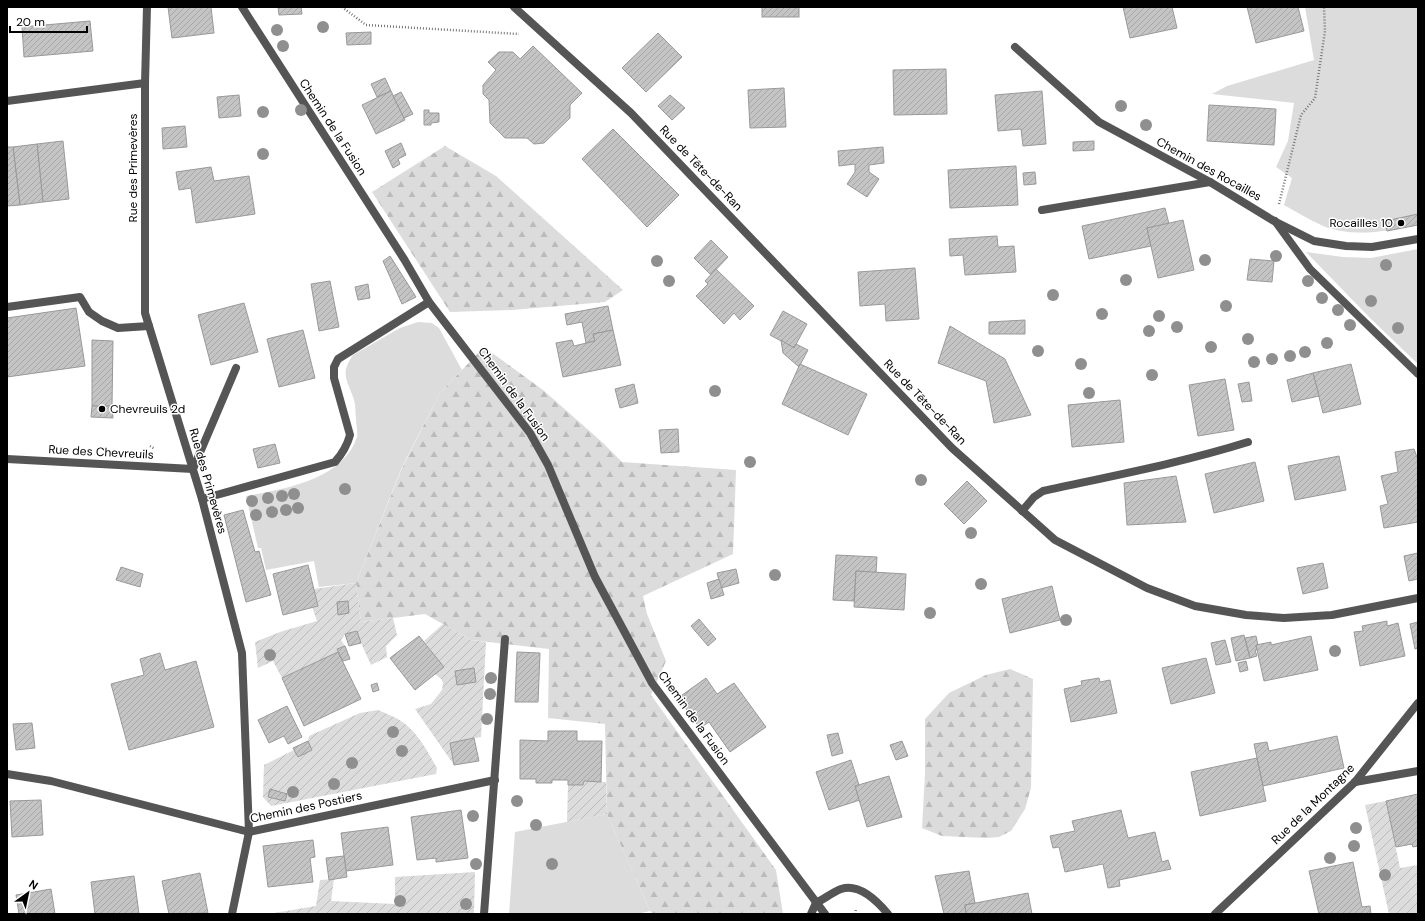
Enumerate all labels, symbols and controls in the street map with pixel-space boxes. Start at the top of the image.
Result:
scale bar [10,8,87,34]
text: 20 m [16,14,45,30]
street label: Chemin de la Fusion [296,76,370,178]
street label: Rue des Primevères [125,113,141,223]
street label: Rue de Tête-de-Ran [656,122,746,214]
street label: Chemin des Rocailles [1154,133,1264,205]
place label: Rocailles 10 [1330,215,1393,231]
marker: Rocailles 10 [1396,218,1406,228]
street label: Chemin de la Fusion [475,344,553,444]
street label: Rue de Tête-de-Ran [880,356,970,448]
place label: Chevreuils 2d [110,401,185,417]
marker: Chevreuils 2d [97,404,107,414]
street label: Rue des Primevères [185,426,231,536]
street label: Rue des Chevreuils [48,441,154,463]
street label: Chemin de la Fusion [655,668,733,768]
street label: Rue de la Montagne [1268,760,1358,848]
street label: Chemin des Postiers [249,787,363,827]
north arrow [8,873,48,913]
text: N [26,877,41,893]

